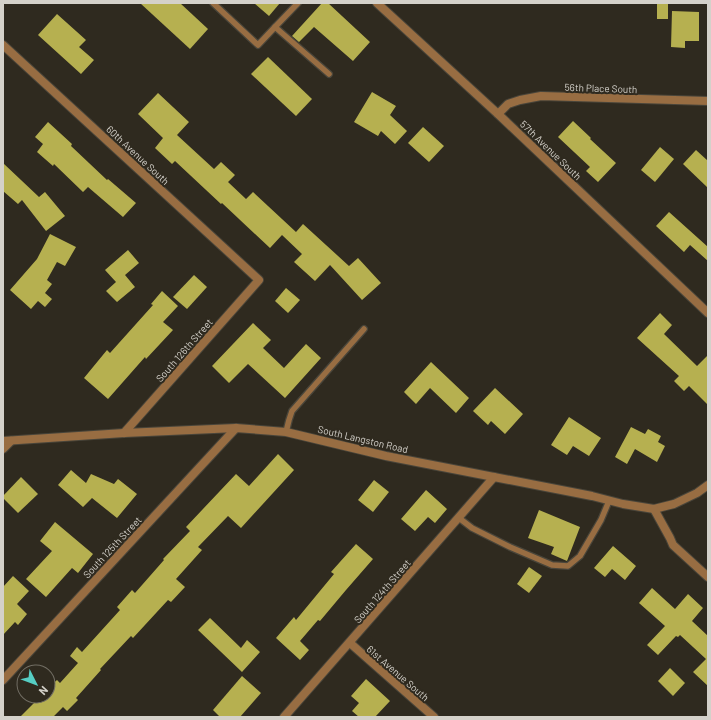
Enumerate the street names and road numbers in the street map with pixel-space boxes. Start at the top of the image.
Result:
street label: 56th Place South [564,81,638,95]
street label: 57th Avenue South [518,118,584,182]
street label: 60th Avenue South [104,123,172,187]
street label: South 126th Street [153,316,215,384]
street label: South Langston Road [317,423,409,455]
street label: South 125th Street [80,513,144,580]
street label: South 124th Street [351,556,413,625]
street label: 61st Avenue South [364,643,432,703]

